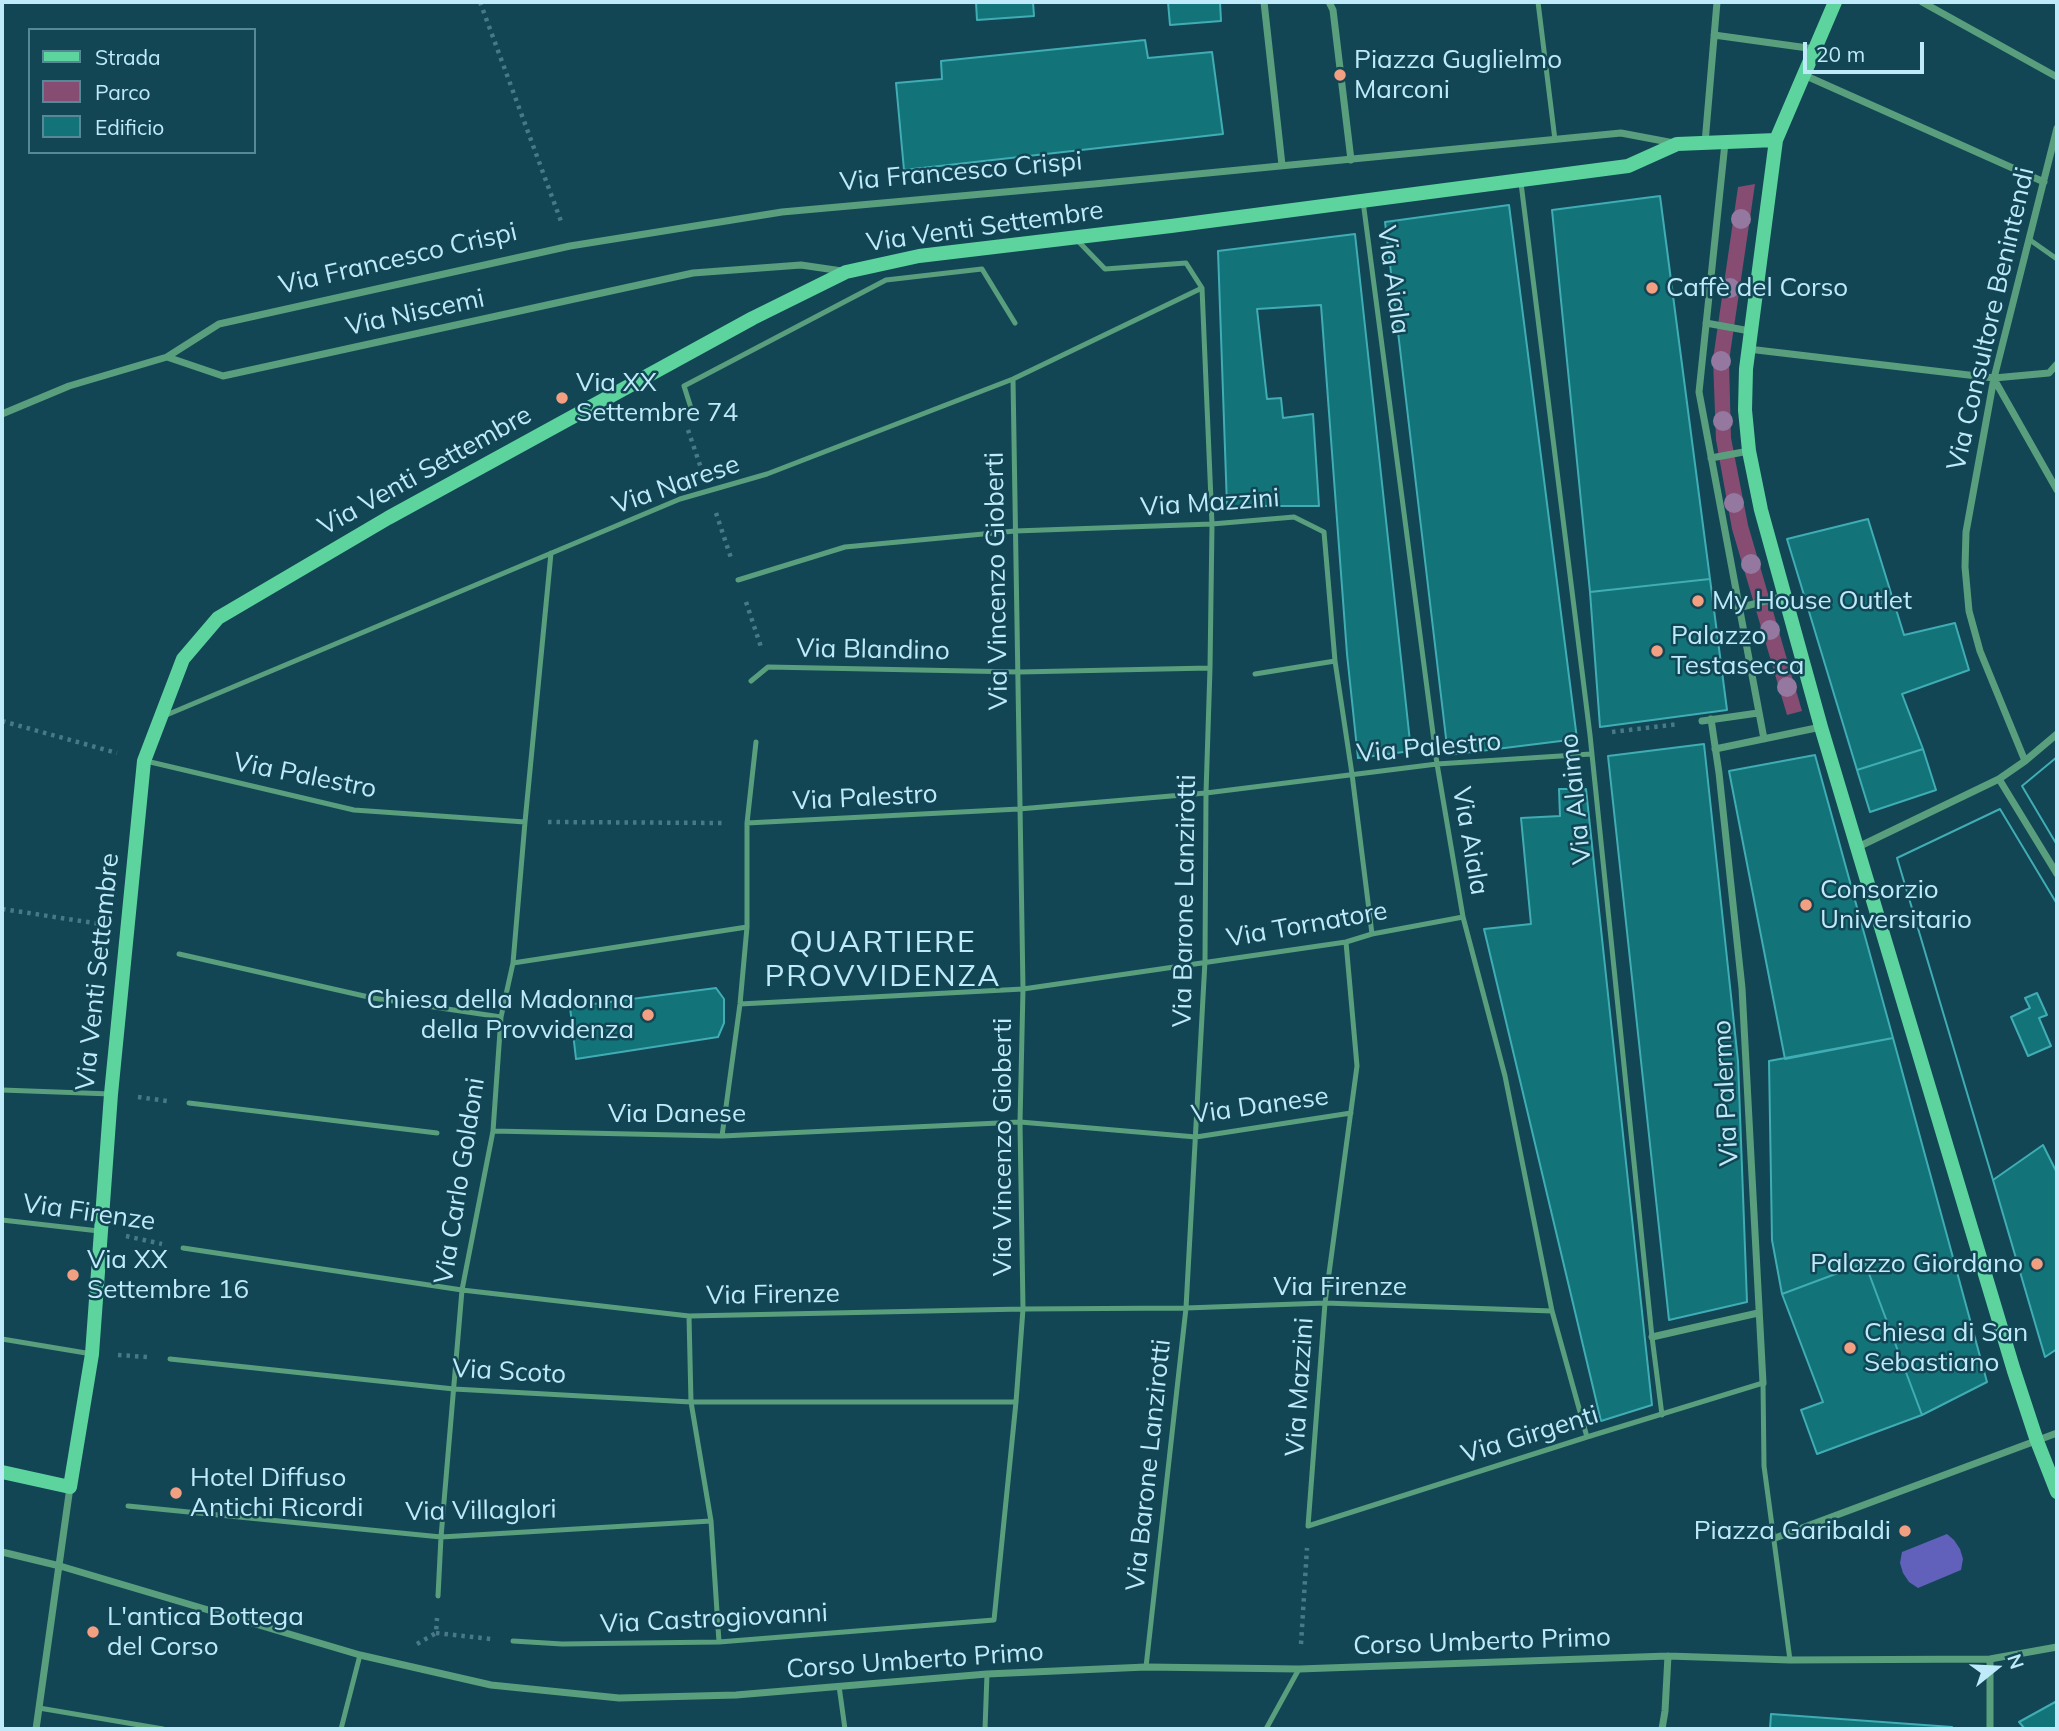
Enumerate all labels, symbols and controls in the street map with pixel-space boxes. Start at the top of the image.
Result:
legend [28,28,256,154]
scale bar [1807,28,1928,72]
text: 20 m [1816,41,1865,67]
text: Strada [95,44,161,70]
place label: Piazza Guglielmo Marconi [1354,44,1562,106]
marker: Piazza Guglielmo Marconi [1332,67,1348,83]
text: Parco [95,79,150,105]
text: Edificio [95,114,164,140]
street label: Via Francesco Crispi [839,146,1083,198]
street label: Via Consultore Benintendi [1941,164,2041,474]
street label: Via Venti Settembre [865,195,1105,259]
street label: Via Francesco Crispi [276,216,520,302]
street label: Via Aiala [1370,224,1416,336]
place label: Caffè del Corso [1666,272,1848,304]
marker: Caffè del Corso [1644,280,1660,296]
street label: Via Niscemi [343,283,487,343]
place label: Via XX Settembre 74 [576,367,738,428]
marker: Via XX Settembre 74 [554,390,570,406]
street label: Via Venti Settembre [313,399,537,543]
street label: Via Narese [608,449,744,521]
street label: Via Vincenzo Gioberti [979,452,1015,710]
street label: Via Mazzini [1139,483,1281,523]
place label: My House Outlet [1712,585,1912,617]
marker: My House Outlet [1690,593,1706,609]
place label: Palazzo Testasecca [1671,620,1804,682]
street label: Via Blandino [796,633,950,667]
marker: Palazzo Testasecca [1649,643,1665,659]
street label: Via Palestro [1355,726,1503,770]
street label: Via Alaimo [1554,732,1598,866]
street label: Via Palestro [231,747,379,805]
street label: Via Barone Lanzirotti [1167,774,1203,1028]
street label: Via Palestro [792,779,938,817]
street label: Via Aiala [1445,784,1495,898]
street label: Via Venti Settembre [70,852,126,1092]
place label: Consorzio Universitario [1820,874,1972,936]
street label: Via Tornatore [1224,896,1390,954]
marker: Consorzio Universitario [1798,897,1814,913]
district label: QUARTIERE PROVVIDENZA [766,925,1000,996]
place label: Chiesa della Madonna della Provvidenza [366,984,634,1046]
marker: Chiesa della Madonna della Provvidenza [640,1007,656,1023]
street label: Via Vincenzo Gioberti [987,1018,1019,1276]
street label: Via Palermo [1707,1019,1745,1167]
street label: Via Carlo Goldoni [428,1075,492,1287]
street label: Via Danese [1189,1081,1331,1131]
street label: Via Danese [608,1098,746,1130]
street label: Via Firenze [21,1188,157,1238]
place label: Via XX Settembre 16 [87,1244,249,1306]
place label: Palazzo Giordano [1810,1248,2023,1280]
marker: Palazzo Giordano [2029,1256,2045,1272]
marker: Via XX Settembre 16 [65,1267,81,1283]
street label: Via Firenze [1273,1271,1407,1303]
street label: Via Firenze [706,1278,840,1312]
street label: Via Mazzini [1280,1316,1320,1458]
place label: Chiesa di San Sebastiano [1864,1317,2028,1378]
street label: Via Barone Lanzirotti [1120,1338,1178,1592]
marker: Chiesa di San Sebastiano [1842,1340,1858,1356]
street label: Via Scoto [451,1353,567,1391]
street label: Via Girgenti [1458,1399,1602,1471]
place label: Hotel Diffuso Antichi Ricordi [190,1462,363,1524]
marker: Hotel Diffuso Antichi Ricordi [168,1485,184,1501]
street label: Via Villaglori [405,1494,557,1528]
place label: Piazza Garibaldi [1694,1515,1891,1547]
marker: Piazza Garibaldi [1897,1523,1913,1539]
street label: Via Castrogiovanni [599,1597,829,1641]
place label: L'antica Bottega del Corso [107,1601,304,1662]
street label: Corso Umberto Primo [1353,1622,1611,1662]
marker: L'antica Bottega del Corso [85,1624,101,1640]
north arrow [1961,1633,2031,1703]
street label: Corso Umberto Primo [785,1636,1045,1686]
text: N [2002,1651,2030,1672]

